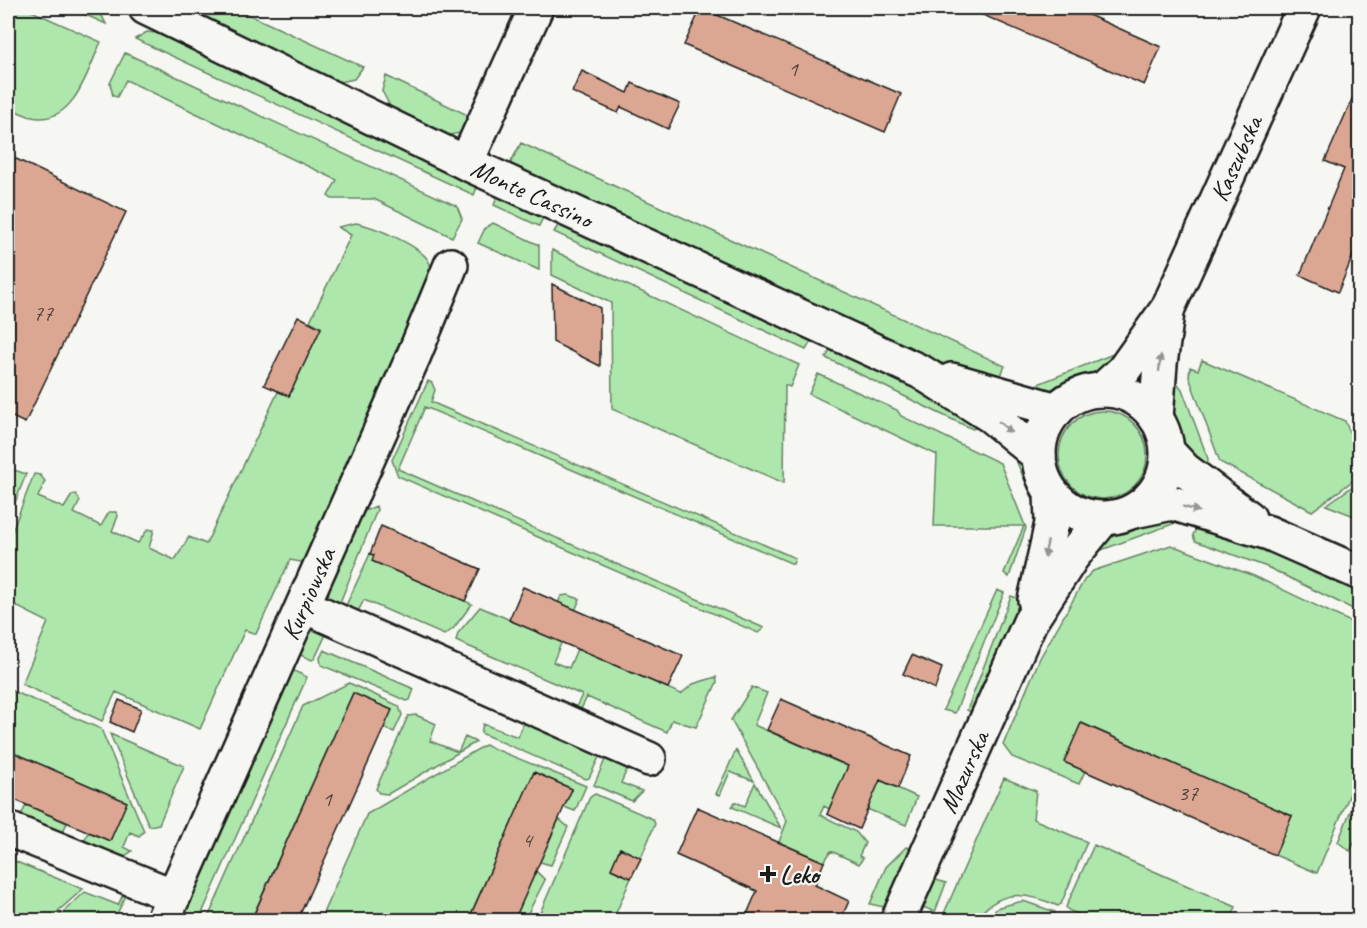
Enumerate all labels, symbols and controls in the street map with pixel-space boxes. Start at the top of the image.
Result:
house number: 1 [788,55,799,83]
street label: Kaszubska [1202,108,1270,206]
street label: Monte Cassino [466,151,600,236]
house number: 77 [33,299,54,327]
one-way arrow [1155,353,1165,372]
one-way arrow [997,420,1012,433]
one-way arrow [1182,505,1200,514]
one-way arrow [1040,540,1050,559]
street label: Kurpiowska [273,541,343,645]
street label: Mazurska [931,724,997,818]
house number: 37 [1178,779,1199,807]
house number: 1 [322,785,333,813]
house number: 4 [522,826,534,854]
place label: Leko [780,858,821,891]
marker: Leko [761,867,775,881]

